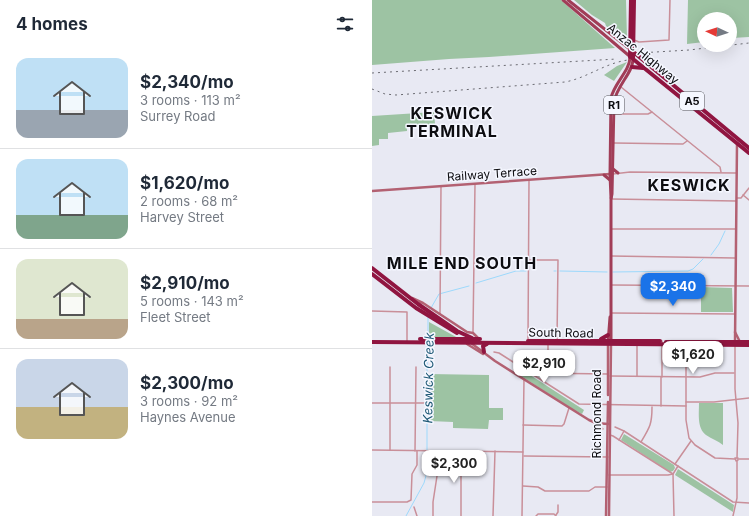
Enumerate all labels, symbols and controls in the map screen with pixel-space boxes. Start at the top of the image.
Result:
north arrow [697,12,737,52]
map controls [697,12,737,52]
icon: filters [334,13,356,35]
text: 4 homes [16,14,88,34]
street label: Anzac Highway [604,20,683,87]
text: $2,340/mo [140,72,234,92]
icon: home [48,74,96,122]
text: 3 rooms · 113 m² [140,92,241,108]
road number: A5 [680,92,704,110]
road number: R1 [604,96,624,114]
district label: KESWICK TERMINAL [406,103,498,141]
text: Surrey Road [140,108,215,124]
street label: Railway Terrace [446,163,538,184]
text: $1,620/mo [140,173,229,193]
icon: home [48,175,96,223]
district label: KESWICK [647,175,731,195]
text: 2 rooms · 68 m² [140,193,238,209]
text: Harvey Street [140,209,224,225]
district label: MILE END SOUTH [387,253,537,273]
text: $2,910/mo [140,273,230,293]
pin: $2,340 [640,273,706,307]
icon: home [48,275,96,323]
text: $2,340 [650,278,696,294]
text: 5 rooms · 143 m² [140,293,244,309]
text: Fleet Street [140,309,211,325]
street label: South Road [528,324,594,341]
water label: Keswick Creek [419,332,437,424]
pin: $1,620 [660,341,726,375]
text: $1,620 [671,346,715,362]
pin: $2,910 [511,350,577,384]
text: $2,910 [522,355,566,371]
street label: Richmond Road [589,369,604,459]
text: $2,300/mo [140,373,234,393]
icon: home [48,375,96,423]
text: 3 rooms · 92 m² [140,393,238,409]
text: Haynes Avenue [140,409,236,425]
pin: $2,300 [421,450,487,484]
text: $2,300 [431,455,477,471]

